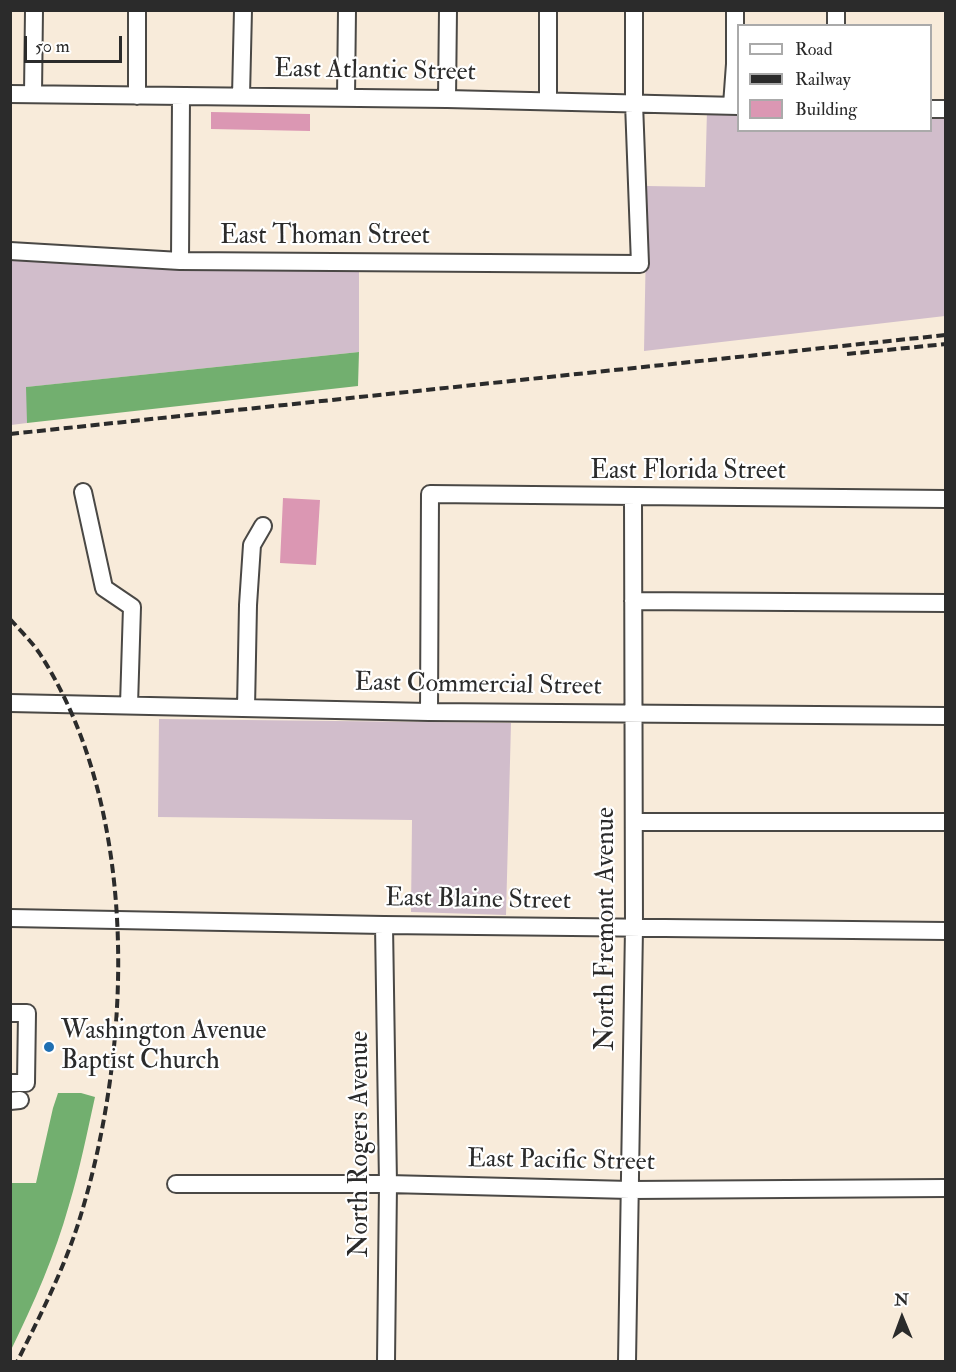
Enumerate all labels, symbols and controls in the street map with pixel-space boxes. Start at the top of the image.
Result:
scale bar [27,24,124,62]
legend [737,24,932,132]
text: 50 m [35,35,70,58]
text: Road [795,38,833,61]
street label: East Atlantic Street [274,55,476,89]
text: Railway [795,68,851,91]
text: Building [795,98,857,121]
street label: East Thoman Street [220,221,430,253]
street label: East Florida Street [590,456,786,488]
street label: East Commercial Street [354,668,602,704]
street label: North Fremont Avenue [591,807,623,1051]
street label: East Blaine Street [385,884,571,918]
place label: Washington Avenue Baptist Church [61,1016,266,1078]
street label: North Rogers Avenue [345,1031,377,1257]
marker: Washington Avenue Baptist Church [42,1040,56,1054]
street label: East Pacific Street [467,1145,655,1179]
north arrow [872,1288,932,1348]
text: N [894,1290,909,1310]

